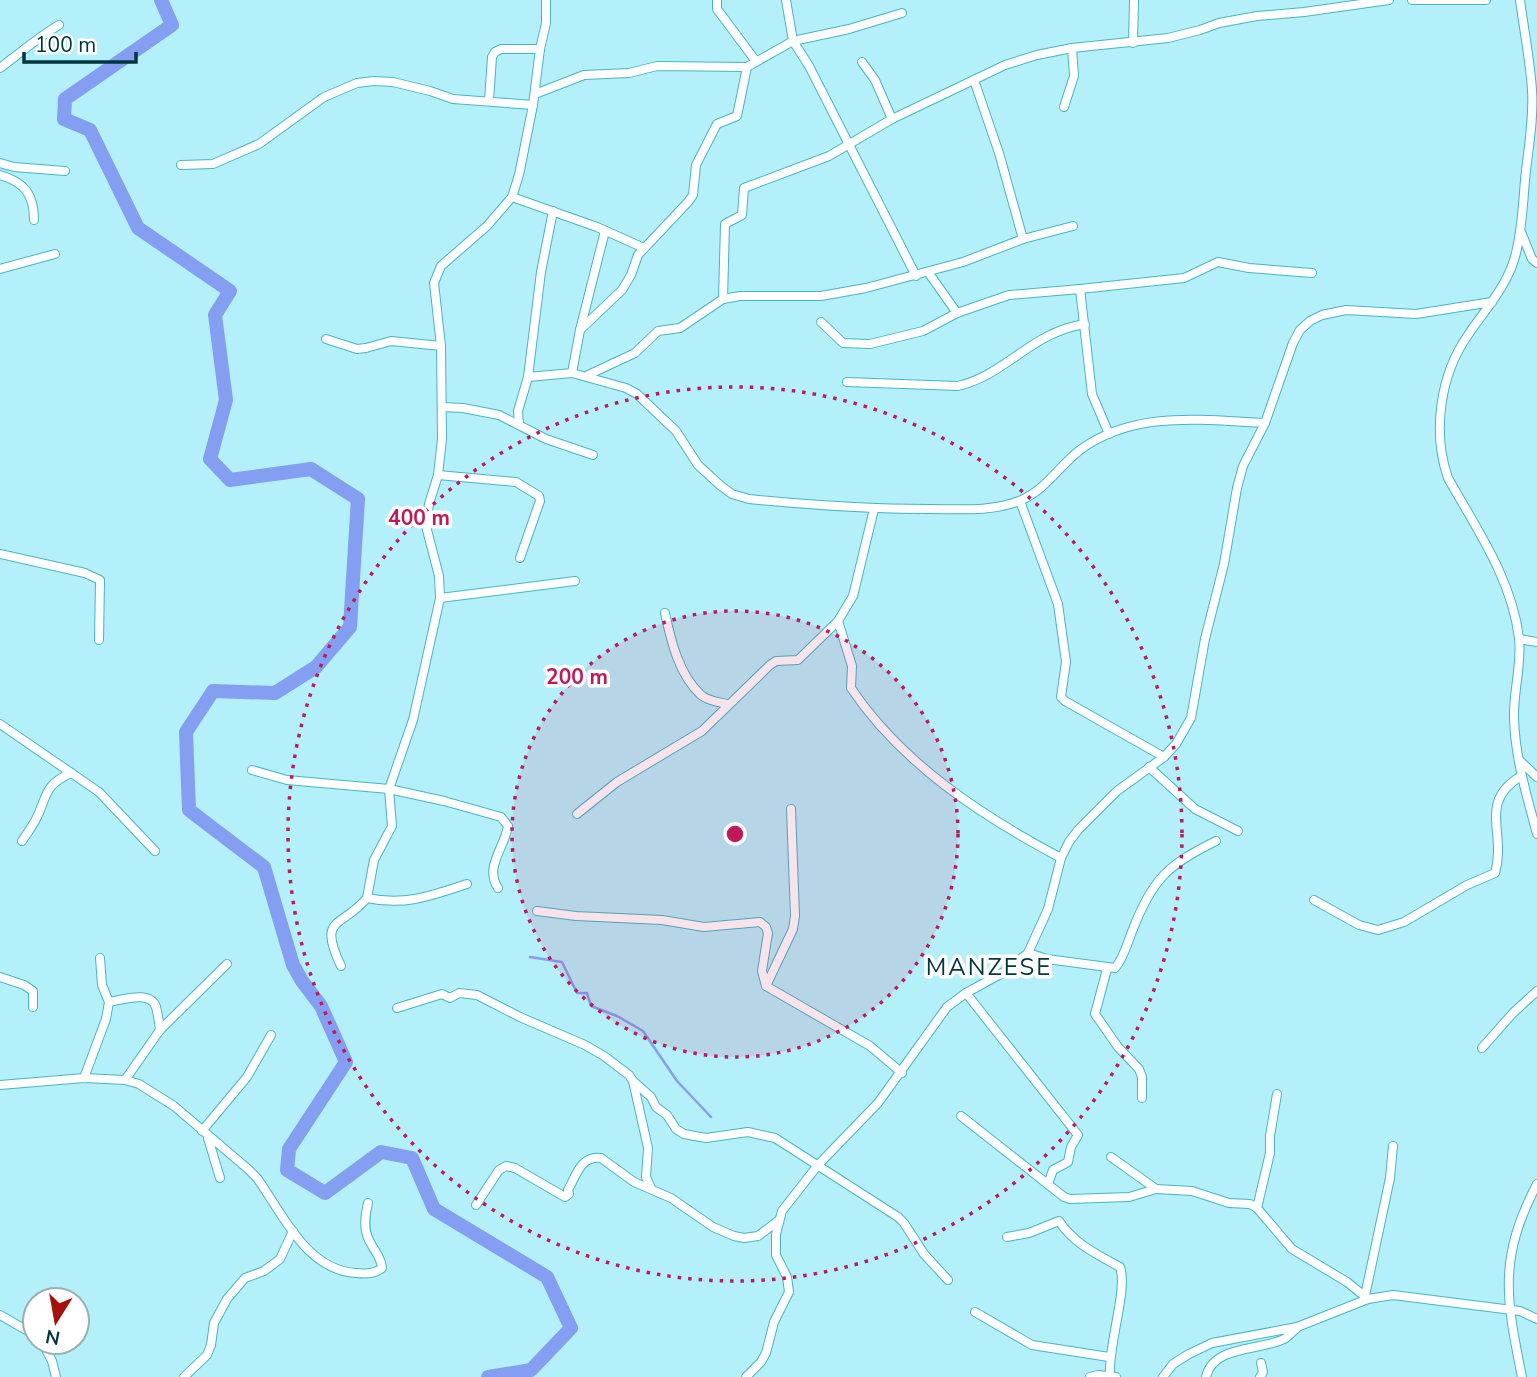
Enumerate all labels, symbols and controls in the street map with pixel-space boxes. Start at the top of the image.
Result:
scale bar [24,21,136,65]
text: 100 m [35,31,96,59]
text: 400 m [388,504,450,532]
text: 200 m [546,663,608,691]
centre of rings [723,822,747,846]
district label: MANZESE [926,951,1052,983]
north arrow [21,1286,91,1356]
text: N [43,1323,62,1351]

